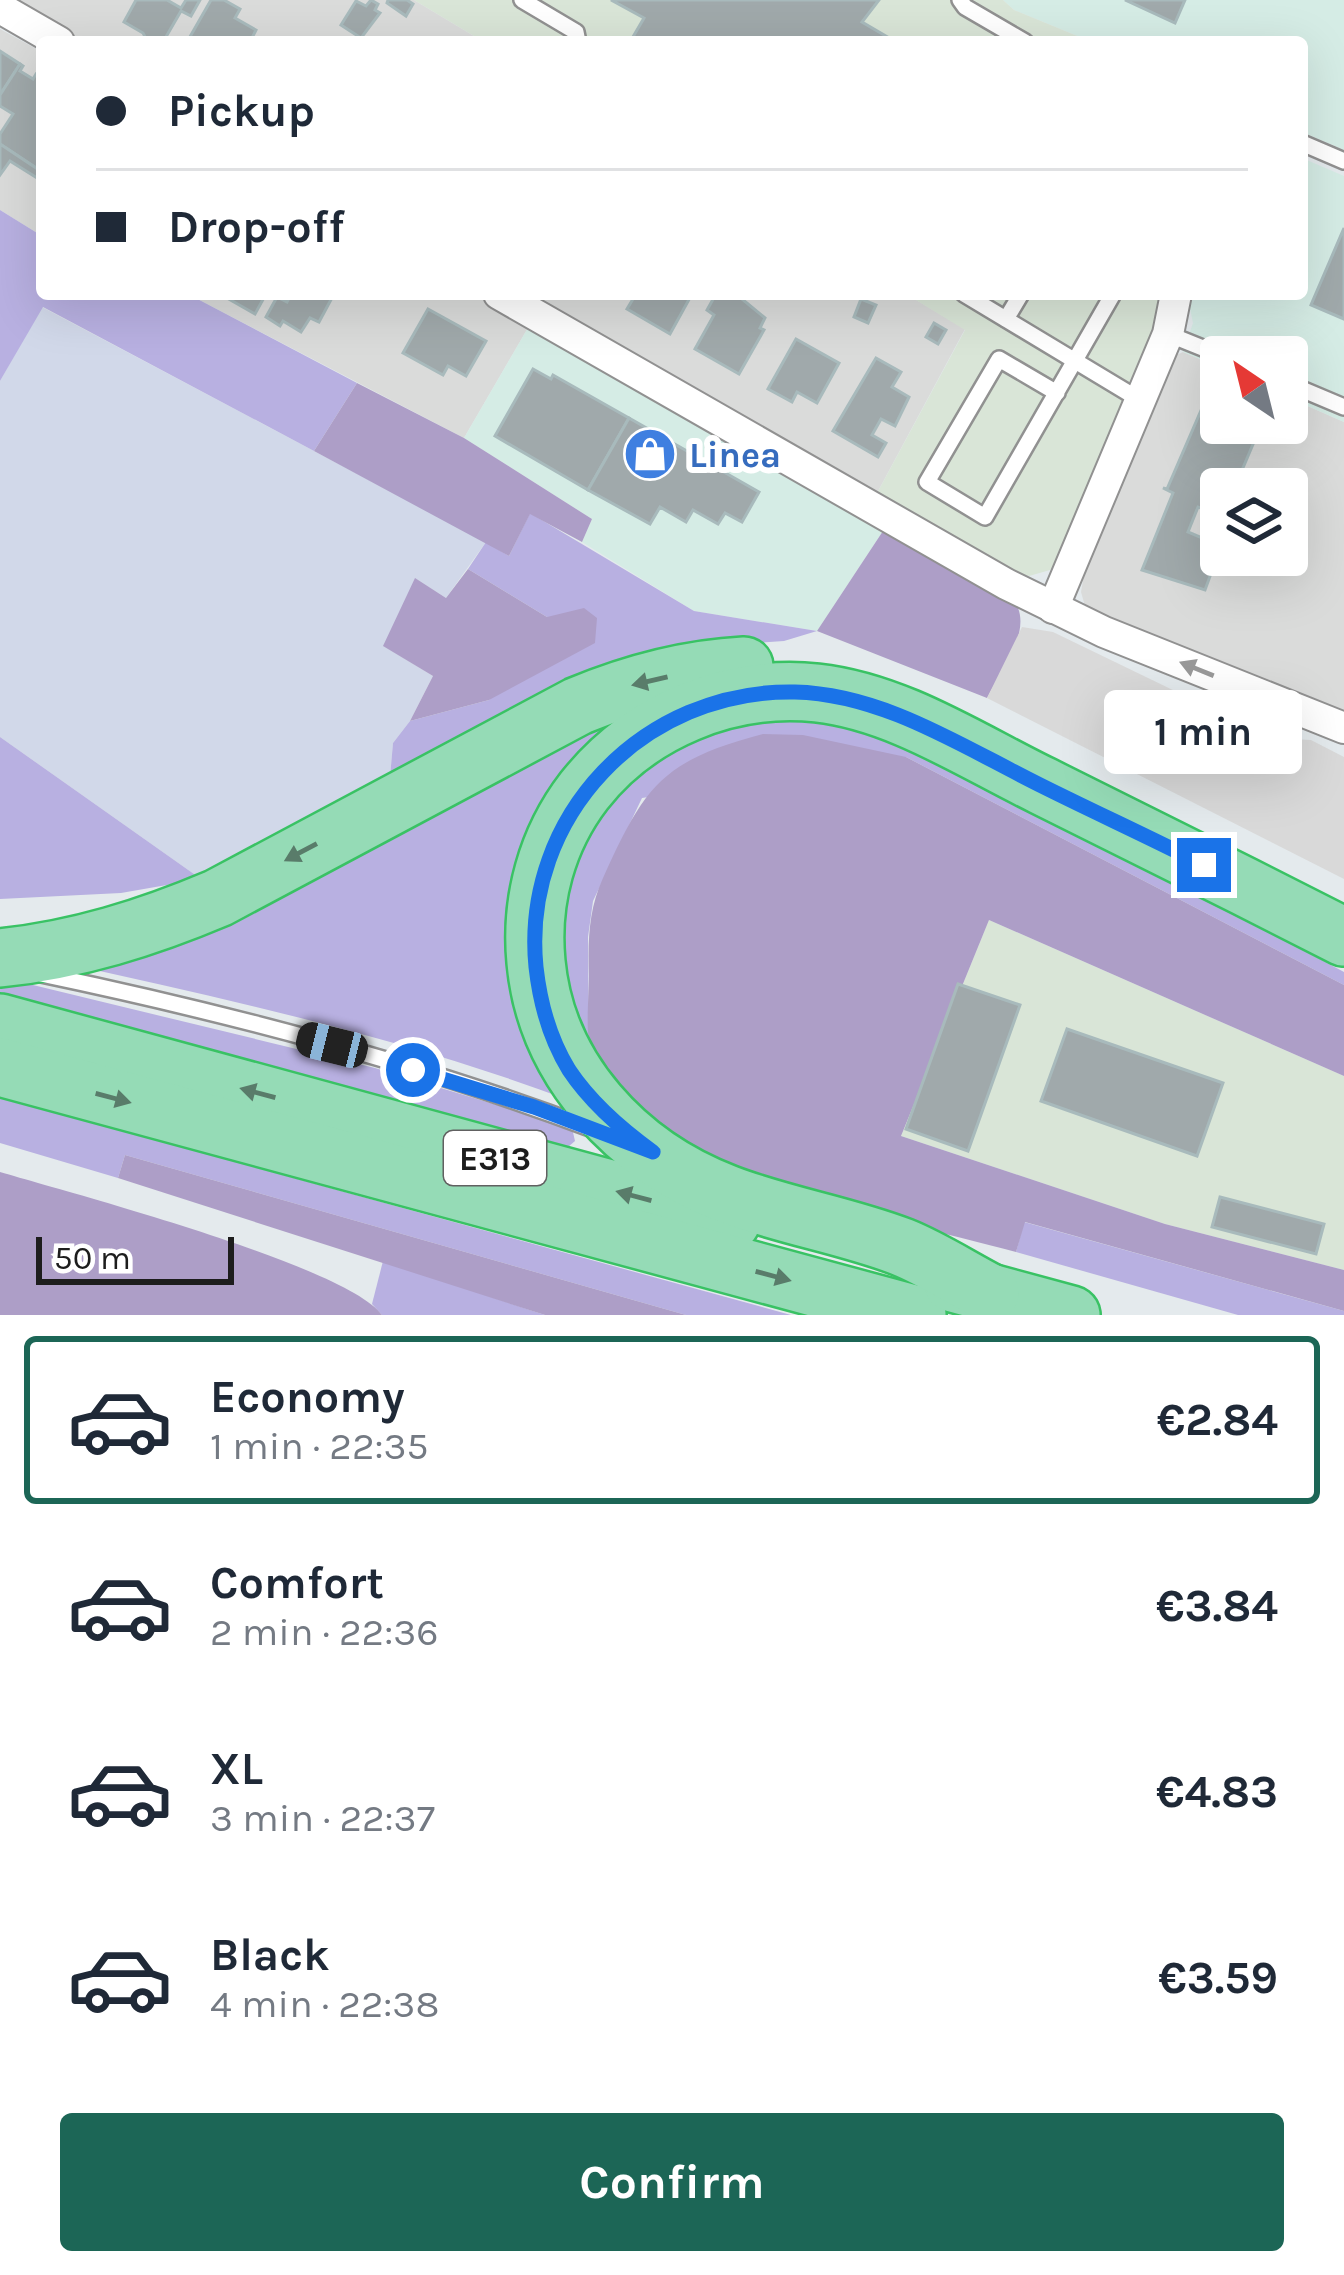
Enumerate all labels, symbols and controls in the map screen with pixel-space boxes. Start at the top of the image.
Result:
text: Pickup [168,85,315,137]
text: Drop-off [168,201,345,253]
north arrow [1200,336,1308,444]
map controls [1200,336,1308,576]
shop icon: Linea [622,426,678,482]
place label: Linea [689,434,781,476]
button: layers [1200,468,1308,576]
one-way arrow [1178,659,1214,678]
one-way arrow [631,673,669,692]
callout: 1 min [1105,691,1303,775]
text: 1 min [1154,709,1252,755]
route end [1177,838,1231,892]
one-way arrow [284,841,319,862]
car [293,1019,371,1071]
route start [386,1043,440,1097]
one-way arrow [239,1083,276,1102]
one-way arrow [95,1089,132,1108]
road number: E313 [444,1131,546,1185]
one-way arrow [616,1186,652,1204]
scale bar [36,1231,234,1284]
text: 50 m [54,1239,131,1277]
one-way arrow [755,1268,792,1287]
icon: car [66,1366,174,1474]
text: Economy [210,1371,405,1423]
text: €2.84 [1157,1394,1278,1446]
text: 1 min · 22:35 [210,1423,429,1469]
icon: car [66,1552,174,1660]
text: Comfort [210,1557,384,1609]
text: €3.84 [1156,1580,1278,1632]
text: 2 min · 22:36 [210,1609,439,1655]
icon: car [66,1738,174,1846]
text: XL [210,1743,263,1795]
text: €4.83 [1156,1766,1278,1818]
text: 3 min · 22:37 [210,1795,435,1841]
icon: car [66,1924,174,2032]
text: Black [210,1929,330,1981]
text: €3.59 [1158,1952,1278,2004]
text: 4 min · 22:38 [210,1981,439,2027]
button: Confirm [60,2113,1284,2251]

